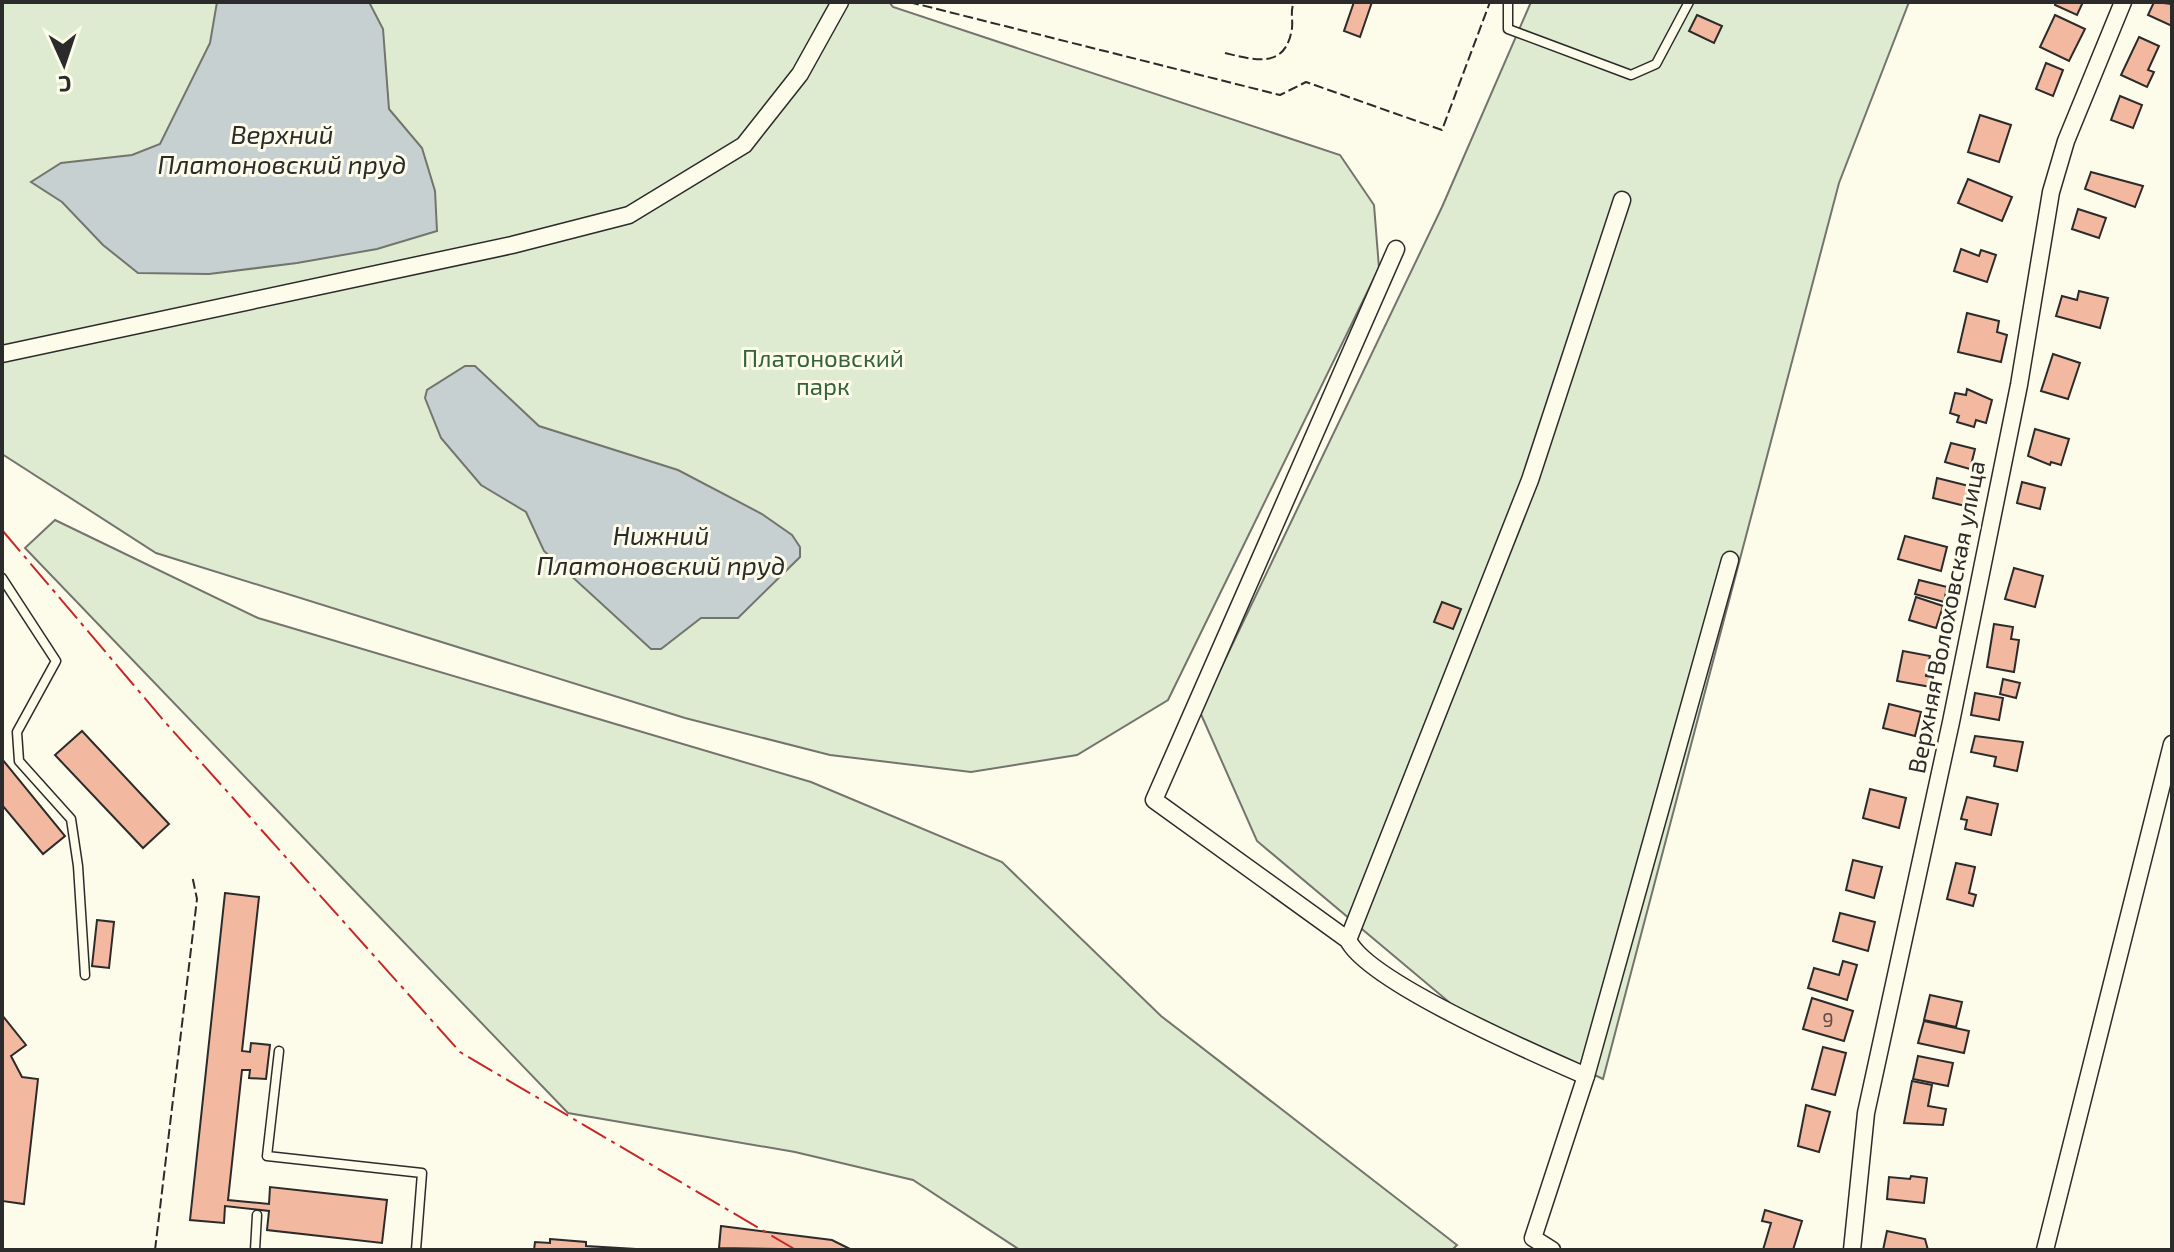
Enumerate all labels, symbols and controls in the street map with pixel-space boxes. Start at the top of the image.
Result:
north arrow [24,24,104,104]
text: С [58,72,72,98]
water label: Верхний Платоновский пруд [157,118,407,179]
park label: Платоновский парк [742,343,904,400]
street label: Верхняя Волоховская улица [1901,458,1991,776]
water label: Нижний Платоновский пруд [536,519,786,580]
house number: 9 [1822,1007,1834,1031]

